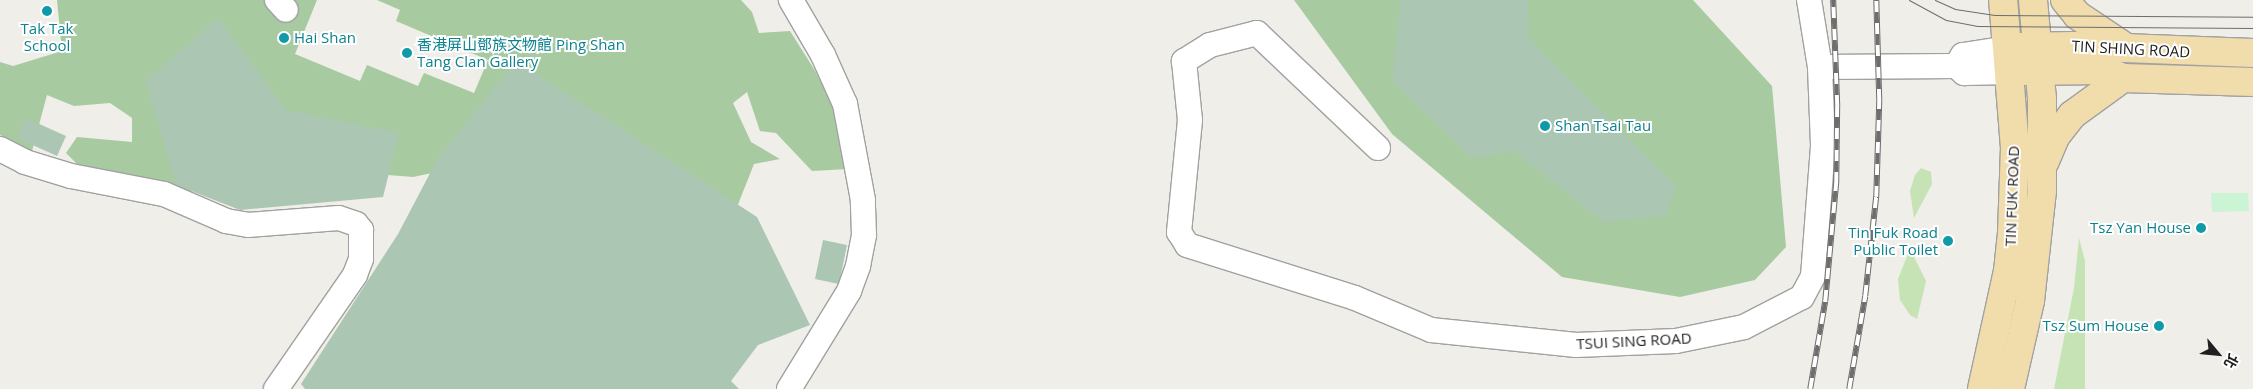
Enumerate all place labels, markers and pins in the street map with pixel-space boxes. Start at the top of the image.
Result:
marker: Tak Tak School [41,5,53,17]
place label: Tak Tak School [21,19,73,54]
place label: Hai Shan [294,29,356,47]
marker: Hai Shan [278,32,290,44]
place label: 香港屏山鄧族文物館 Ping Shan Tang Clan Gallery [417,35,625,70]
marker: 香港屏山鄧族文物館 Ping Shan Tang Clan Gallery [401,47,413,59]
place label: Shan Tsai Tau [1555,117,1651,135]
marker: Shan Tsai Tau [1539,120,1551,132]
place label: Tsz Yan House [2090,219,2191,237]
marker: Tsz Yan House [2195,222,2207,234]
place label: Tin Fuk Road Public Toilet [1848,223,1938,258]
marker: Tin Fuk Road Public Toilet [1942,235,1954,247]
place label: Tsz Sum House [2043,317,2149,335]
marker: Tsz Sum House [2153,320,2165,332]

